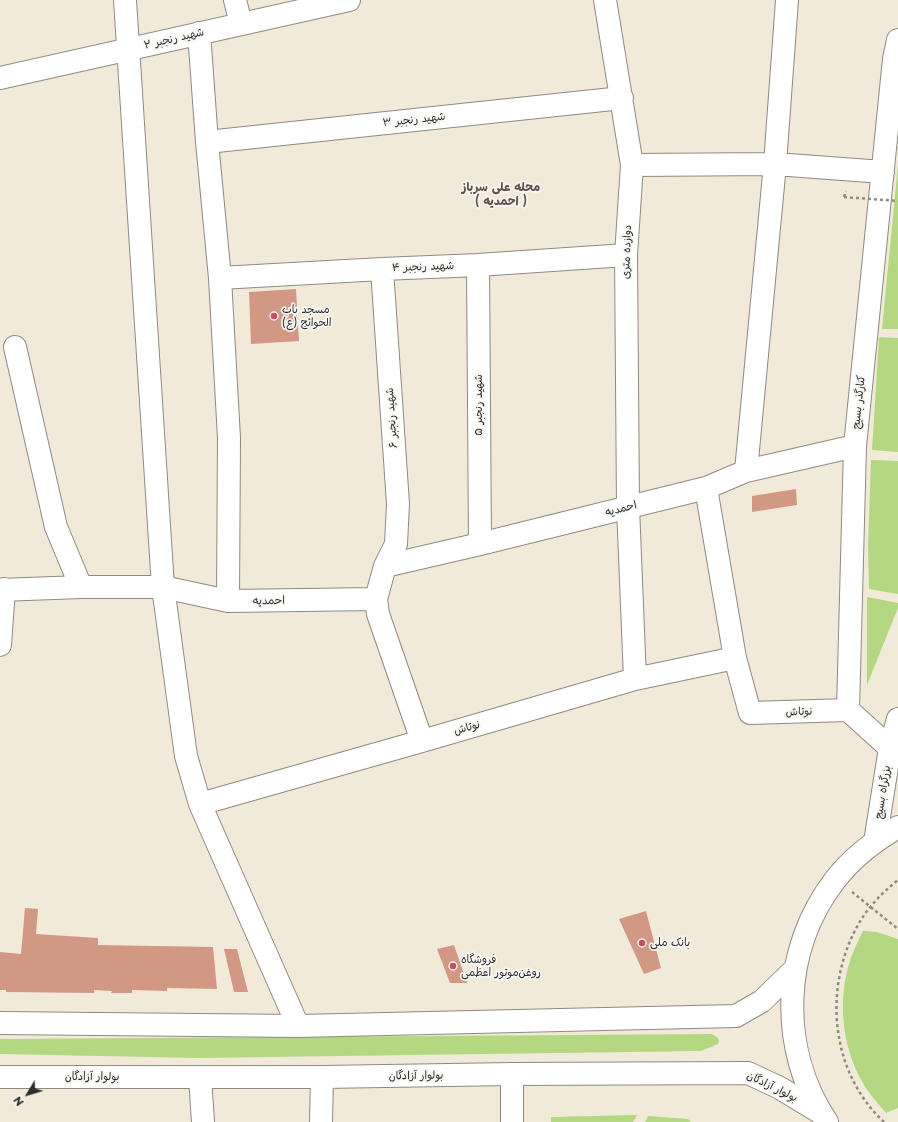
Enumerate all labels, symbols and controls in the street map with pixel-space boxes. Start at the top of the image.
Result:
street label: ۲ شهید رنجبر [143,26,205,52]
street label: شهید رنجبر ۳ [382,110,446,130]
district label: محله علی سرباز ( احمدیه ) [462,181,540,209]
street label: دوازده متری [619,225,635,279]
street label: شهید رنجبر ۴ [392,259,454,275]
place label: مسجد باب الحوائج (ع) [282,303,332,329]
marker: مسجد باب الحوائج (ع) [269,311,279,321]
street label: شهید رنجبر ۵ [472,374,486,436]
street label: کنارگذر بسیج [850,374,868,430]
street label: شهید رنجبر ۶ [383,387,401,449]
street label: احمدیه [604,499,638,519]
street label: احمدیه [253,594,285,608]
street label: نوتاش [786,705,812,719]
street label: نوتاش [452,718,482,738]
street label: بزرگراه بسیج [872,764,894,820]
place label: بانک ملی [650,936,690,950]
marker: بانک ملی [637,938,647,948]
place label: فروشگاه روغن‌موتور اعظمی [461,953,541,979]
marker: فروشگاه روغن‌موتور اعظمی [448,961,458,971]
street label: بولوار آزادگان [389,1069,443,1083]
street label: بولوار آزادگان [745,1069,799,1105]
street label: بولوار آزادگان [65,1070,119,1084]
north arrow [8,1074,48,1114]
text: N [9,1093,28,1110]

